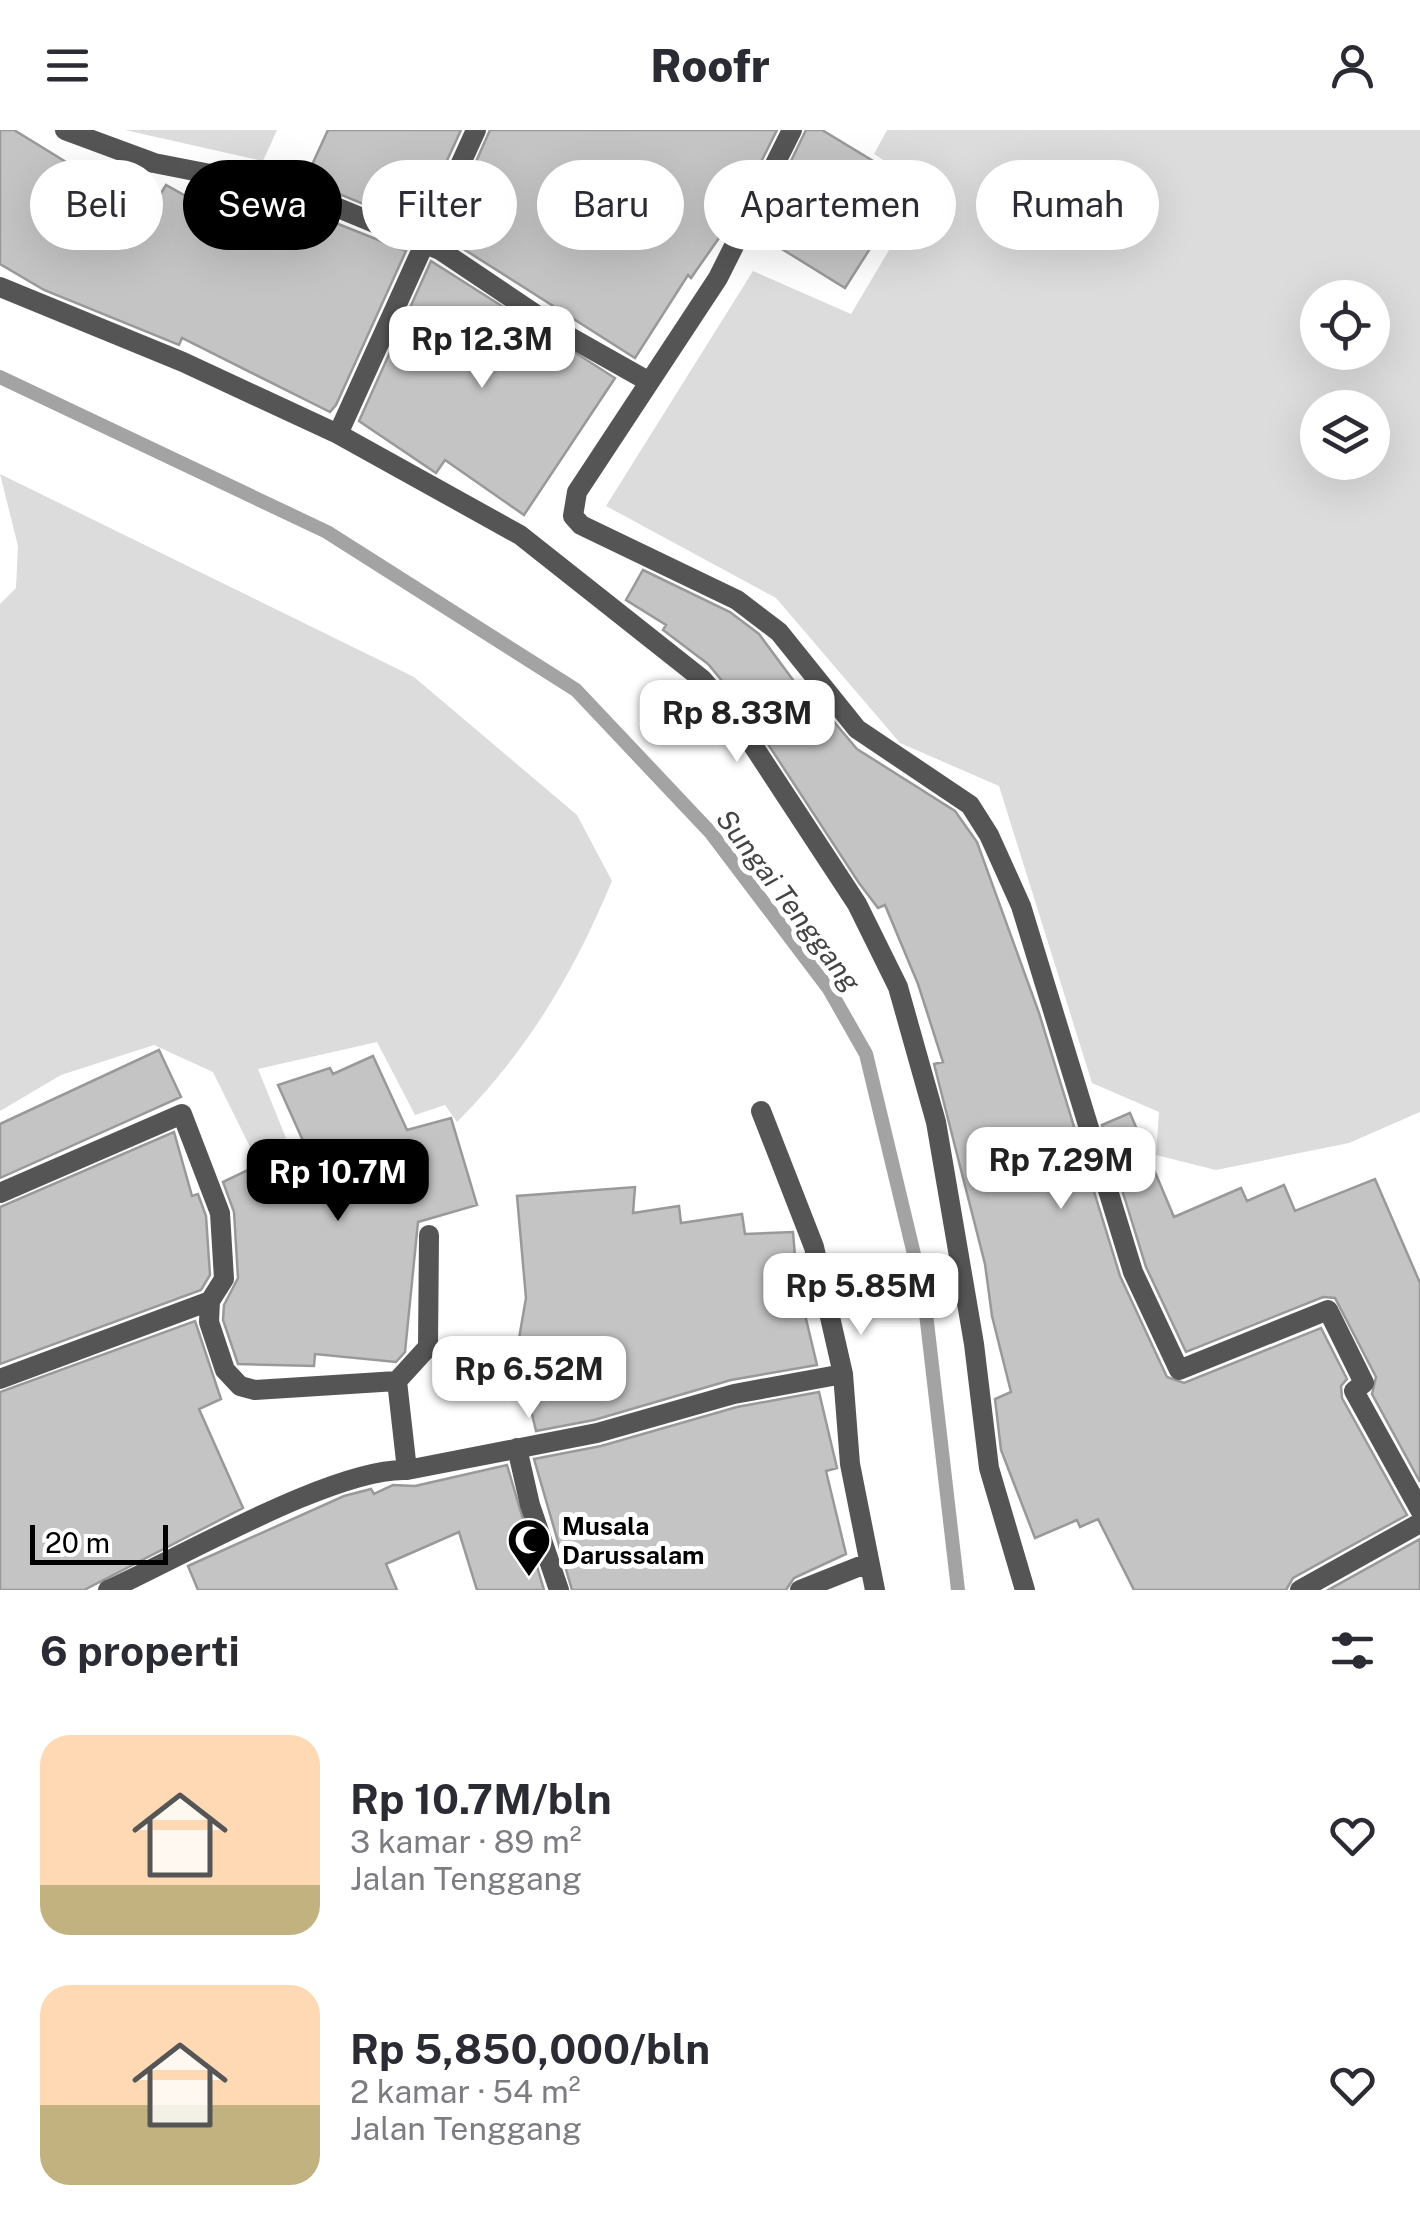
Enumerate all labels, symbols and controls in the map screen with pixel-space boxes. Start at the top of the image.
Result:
icon: menu [40,38,95,93]
icon: person [1325,38,1380,93]
text: Roofr [650,39,770,92]
chip: Beli [30,160,163,250]
chip: Sewa [183,160,342,250]
chip: Filter [362,160,517,250]
chip: Baru [537,160,684,250]
chip: Apartemen [704,160,956,250]
chip: Rumah [976,160,1159,250]
map controls [1300,280,1390,480]
button: locate [1300,280,1390,370]
pin: Rp 12.3M [379,306,585,391]
text: Rp 12.3M [411,320,553,357]
button: layers [1300,390,1390,480]
pin: Rp 8.33M [634,680,840,765]
text: Rp 8.33M [662,694,812,731]
water label: Sungai Tenggang [710,803,868,998]
pin: Rp 7.29M [958,1127,1164,1212]
pin: Rp 10.7M [235,1139,441,1224]
text: Rp 7.29M [988,1141,1134,1178]
text: Rp 10.7M [269,1153,407,1190]
pin: Rp 5.85M [758,1253,964,1338]
text: Rp 5.85M [785,1267,937,1304]
pin: Rp 6.52M [426,1336,632,1421]
text: Rp 6.52M [454,1350,604,1387]
place label: Musala Darussalam [562,1511,705,1570]
mosque icon: Musala Darussalam [506,1517,552,1578]
scale bar [30,1520,168,1564]
text: 20 m [45,1526,110,1559]
icon: filters [1325,1623,1380,1678]
text: 6 properti [40,1626,240,1675]
text: Rp 10.7M/bln [350,1774,612,1823]
icon: home [120,1775,240,1895]
icon: heart [1325,1808,1380,1863]
text: 3 kamar · 89 m² [350,1823,581,1860]
text: Jalan Tenggang [350,1860,582,1897]
text: Rp 5,850,000/bln [350,2024,710,2073]
icon: home [120,2025,240,2145]
icon: heart [1325,2058,1380,2113]
text: 2 kamar · 54 m² [350,2073,580,2110]
text: Jalan Tenggang [350,2110,582,2147]

